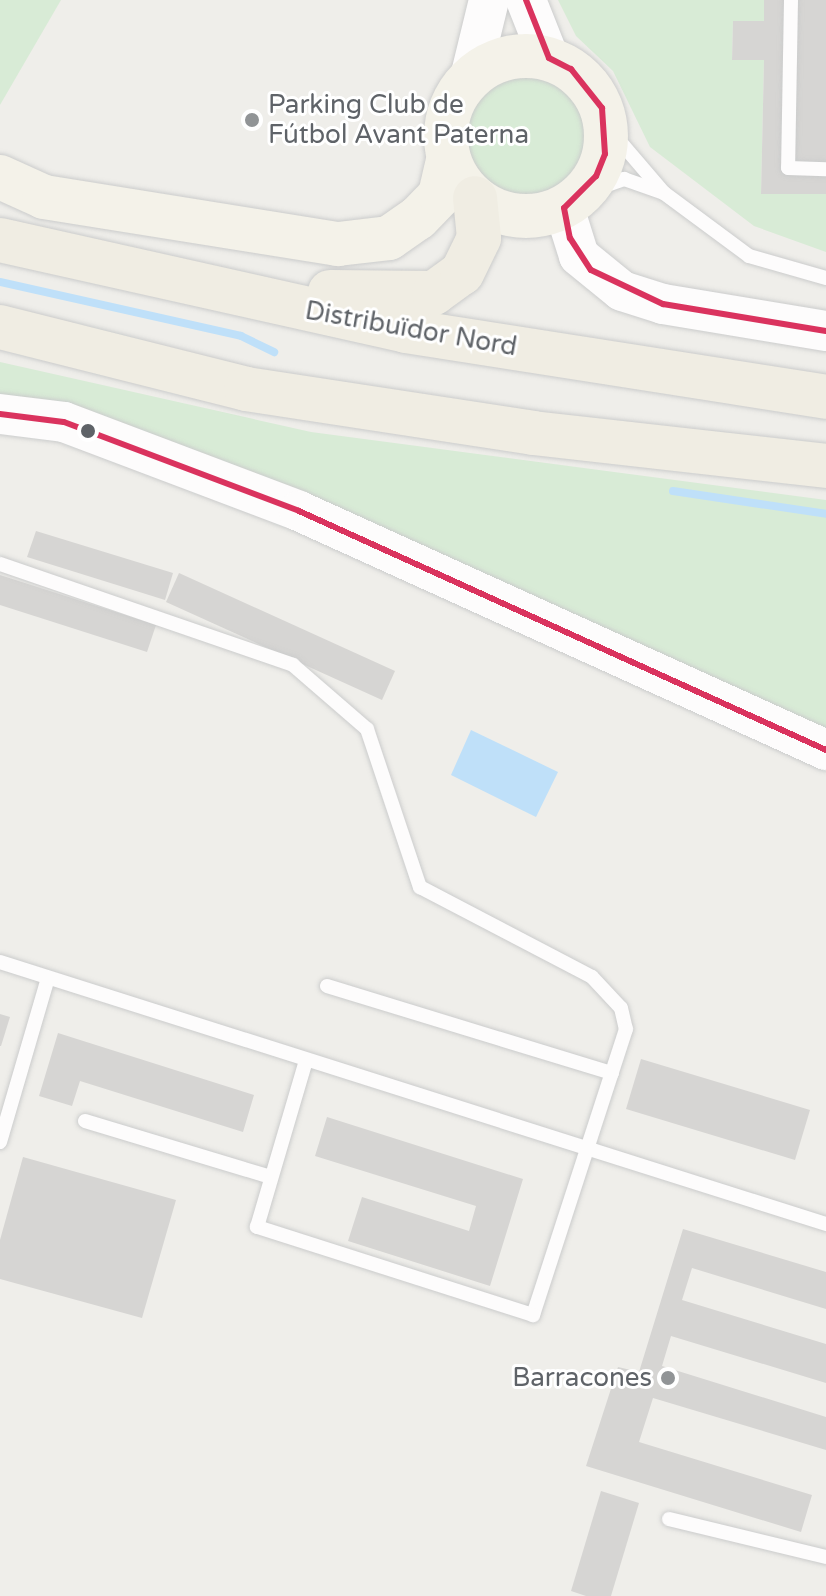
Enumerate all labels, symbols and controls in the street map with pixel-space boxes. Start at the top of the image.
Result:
place label: Parking Club de Fútbol Avant Paterna [268,89,529,150]
marker: Parking Club de Fútbol Avant Paterna [243,111,261,129]
street label: Distribuïdor Nord [303,295,519,363]
unlabelled marker [80,423,96,439]
place label: Barracones [512,1362,652,1394]
marker: Barracones [659,1369,677,1387]

